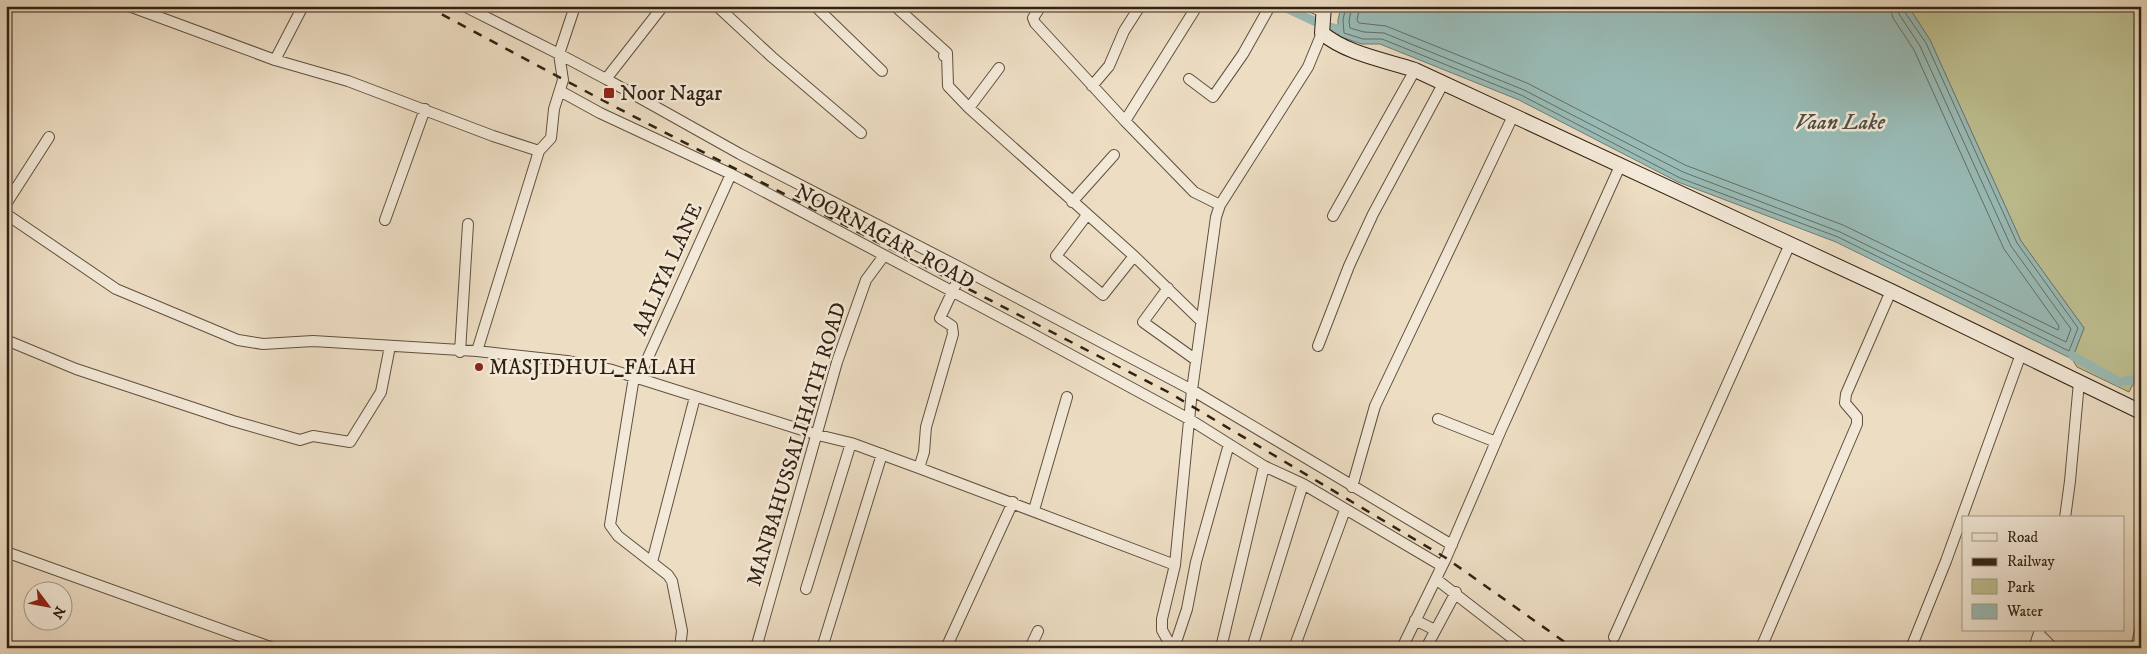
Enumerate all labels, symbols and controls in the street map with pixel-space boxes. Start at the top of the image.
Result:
place label: Noor Nagar [620,81,722,107]
marker: Noor Nagar [602,86,616,100]
water label: Vaan Lake [1795,109,1885,136]
street label: NOORNAGAR_ROAD [790,178,979,295]
street label: AALIYA LANE [627,199,709,340]
street label: MANBAHUSSALIHATH ROAD [741,299,853,589]
place label: MASJIDHUL_FALAH [489,355,696,381]
marker: MASJIDHUL_FALAH [473,361,485,373]
legend [1962,516,2124,632]
text: Road [2007,528,2039,547]
text: Railway [2007,552,2055,571]
text: Park [2007,578,2036,597]
north arrow [22,582,72,632]
text: Water [2006,602,2043,621]
text: N [47,603,69,622]

